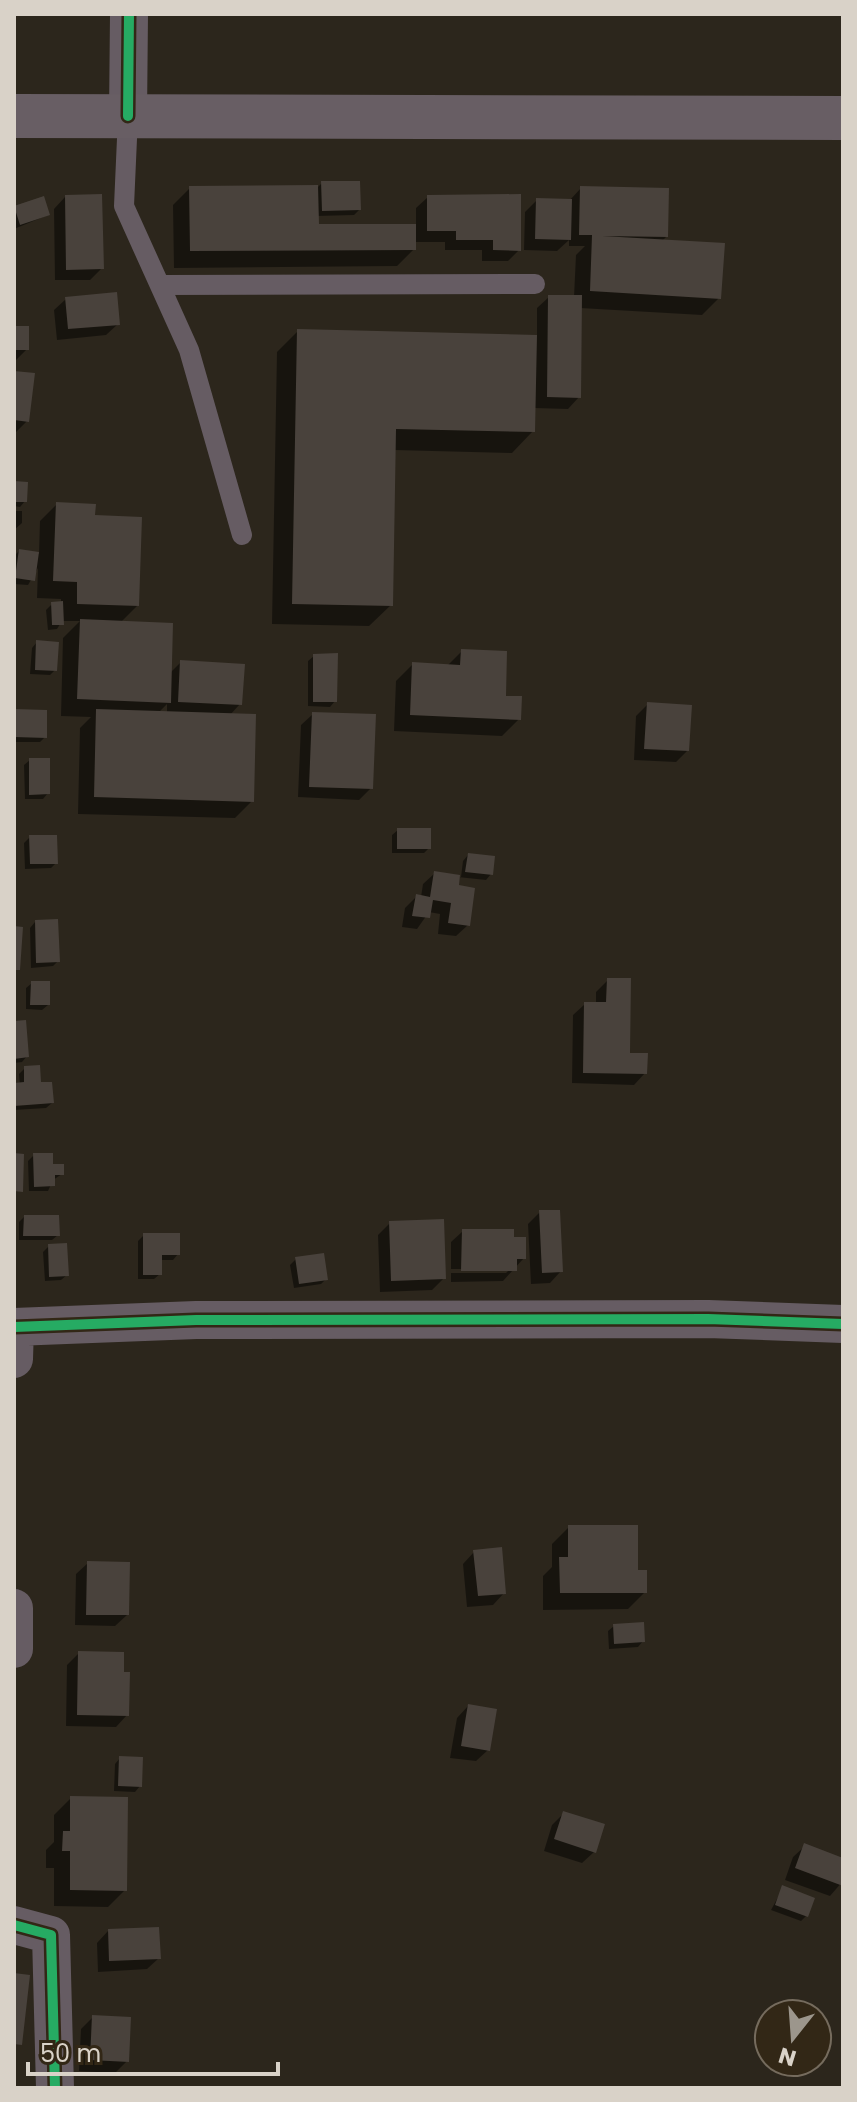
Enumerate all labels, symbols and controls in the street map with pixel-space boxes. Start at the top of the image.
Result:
north arrow [753,1998,833,2078]
scale bar [28,2026,278,2076]
text: 50 m [40,2037,101,2070]
text: N [775,2039,800,2074]

